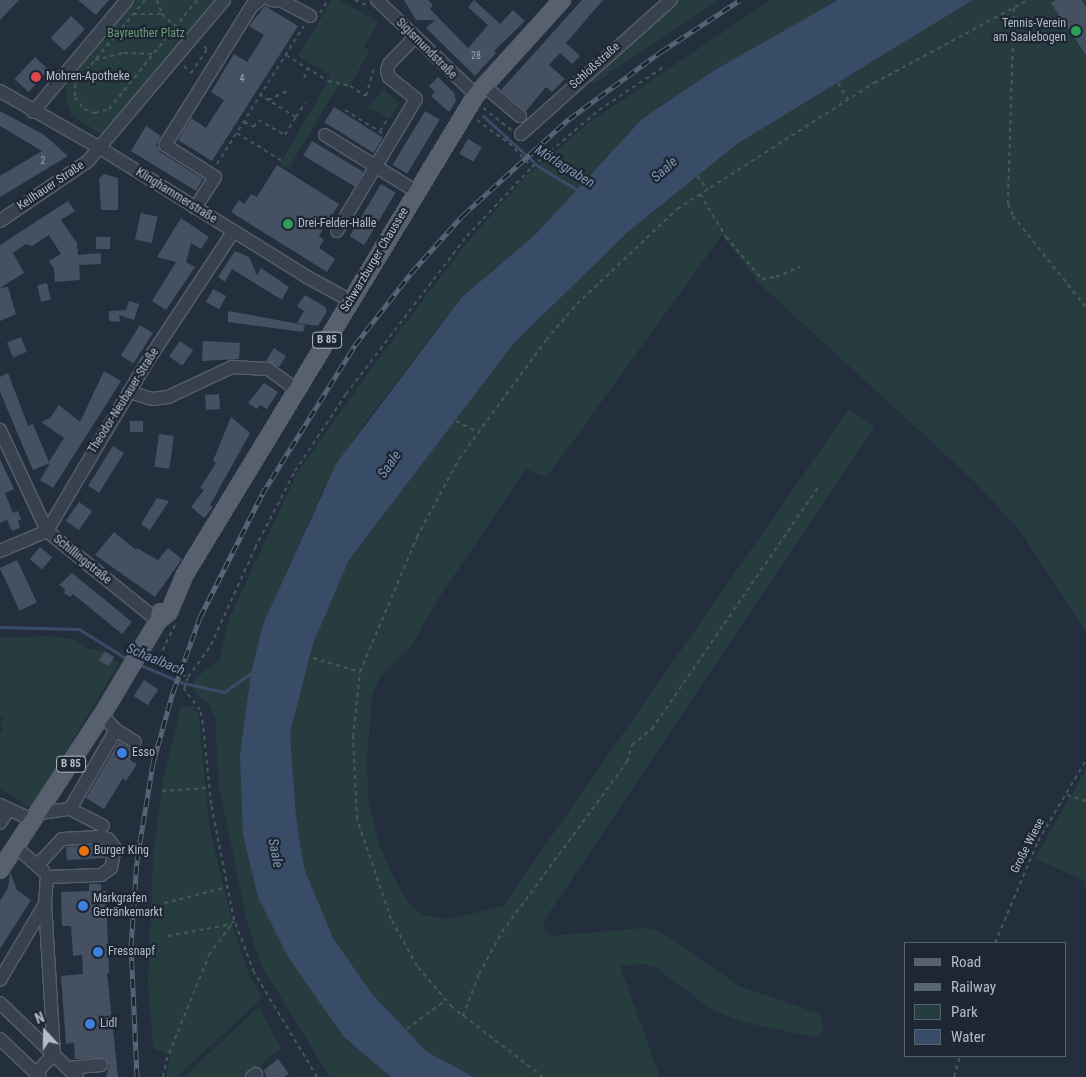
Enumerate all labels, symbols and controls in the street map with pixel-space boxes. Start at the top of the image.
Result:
street label: Sigismundstraße [393,16,459,82]
place label: Tennis-Verein am Saalebogen [993,17,1066,45]
marker: Tennis-Verein am Saalebogen [1070,25,1082,37]
park label: Bayreuther Platz [107,27,185,41]
street label: Schloßstraße [567,40,623,92]
house number: 28 [471,50,481,62]
place label: Mohren-Apotheke [46,70,130,84]
marker: Mohren-Apotheke [30,71,42,83]
house number: 4 [240,73,244,85]
water label: Mörlagraben [532,141,598,191]
water label: Saale [647,153,681,185]
house number: 2 [41,155,45,167]
street label: Keilhauer Straße [15,158,87,214]
street label: Klinghammerstraße [133,165,219,227]
street label: Schwarzburger Chaussee [338,205,412,315]
place label: Drei-Felder-Halle [298,217,376,231]
marker: Drei-Felder-Halle [282,218,294,230]
road number: B 85 [312,332,342,348]
street label: Theodor-Neubauer-Straße [86,346,162,456]
water label: Saale [374,447,404,481]
street label: Schillingstraße [50,532,114,588]
water label: Schaalbach [124,639,188,679]
place label: Esso [132,746,155,760]
marker: Esso [116,747,128,759]
road number: B 85 [56,756,86,772]
street label: Große Wiese [1008,816,1048,876]
water label: Saale [265,837,287,869]
place label: Burger King [94,844,149,858]
marker: Burger King [78,845,90,857]
place label: Markgrafen Getränkemarkt [93,892,163,920]
marker: Markgrafen Getränkemarkt [77,900,89,912]
legend [904,942,1066,1057]
place label: Fressnapf [108,945,155,959]
marker: Fressnapf [92,946,104,958]
text: Road [951,953,981,971]
text: Railway [951,978,996,996]
text: Park [951,1003,978,1021]
north arrow [20,1007,70,1057]
text: N [33,1009,46,1027]
place label: Lidl [100,1017,117,1031]
marker: Lidl [84,1018,96,1030]
text: Water [951,1028,985,1046]

